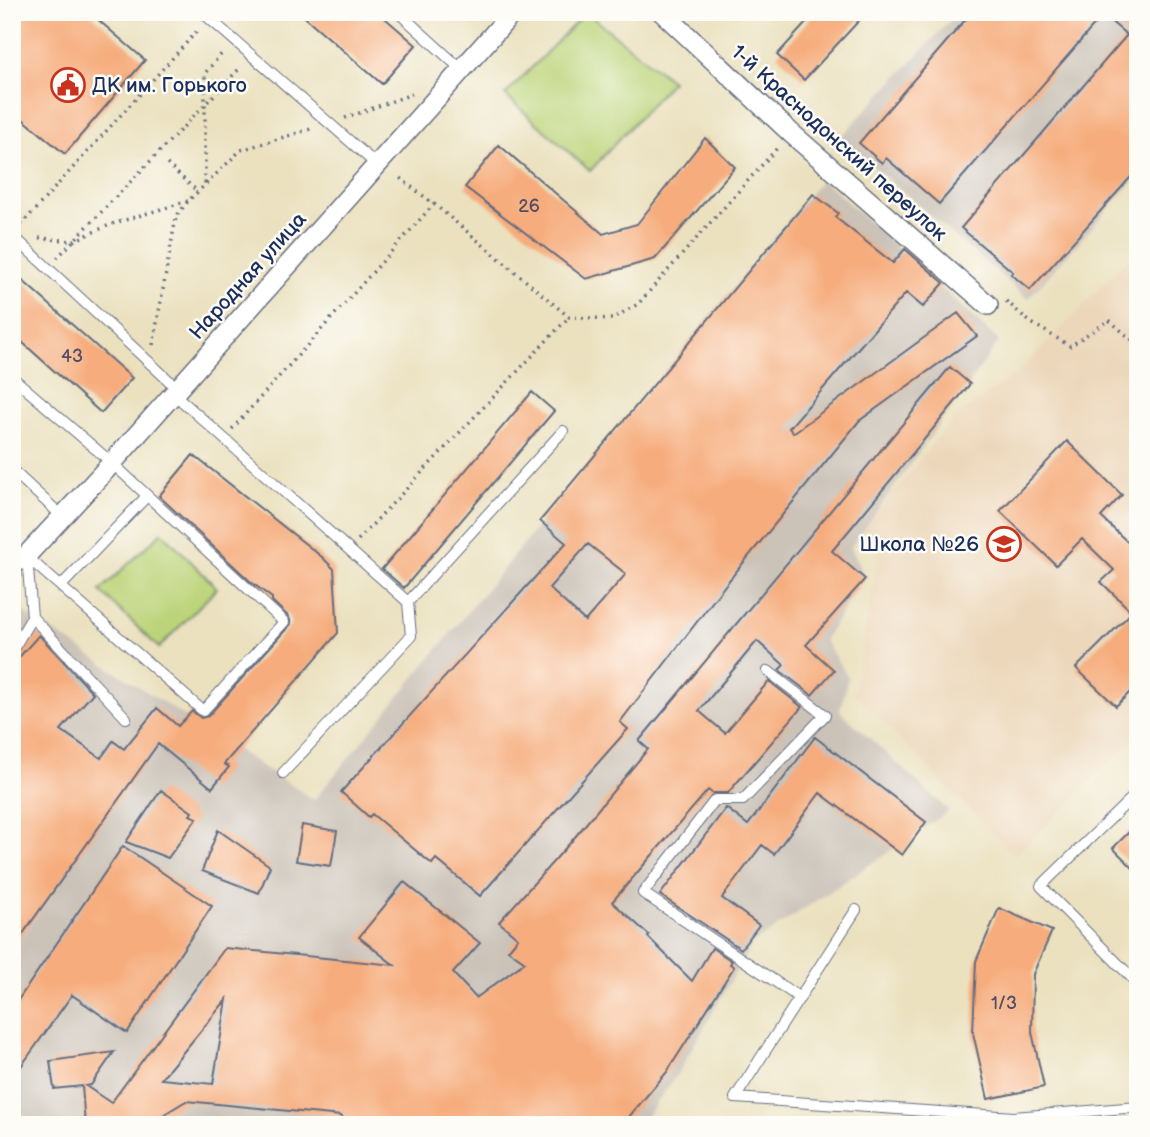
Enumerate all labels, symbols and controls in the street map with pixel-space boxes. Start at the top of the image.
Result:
street label: 1-й Краснодонский переулок [726,40,952,246]
public building icon: ДК им. Горького [49,66,87,104]
place label: ДК им. Горького [92,73,247,98]
house number: 26 [518,196,540,217]
street label: Народная улица [184,207,312,345]
house number: 43 [61,346,83,367]
school or university icon: Школа №26 [985,525,1023,563]
place label: Школа №26 [859,532,979,557]
house number: 1/3 [991,993,1017,1014]

